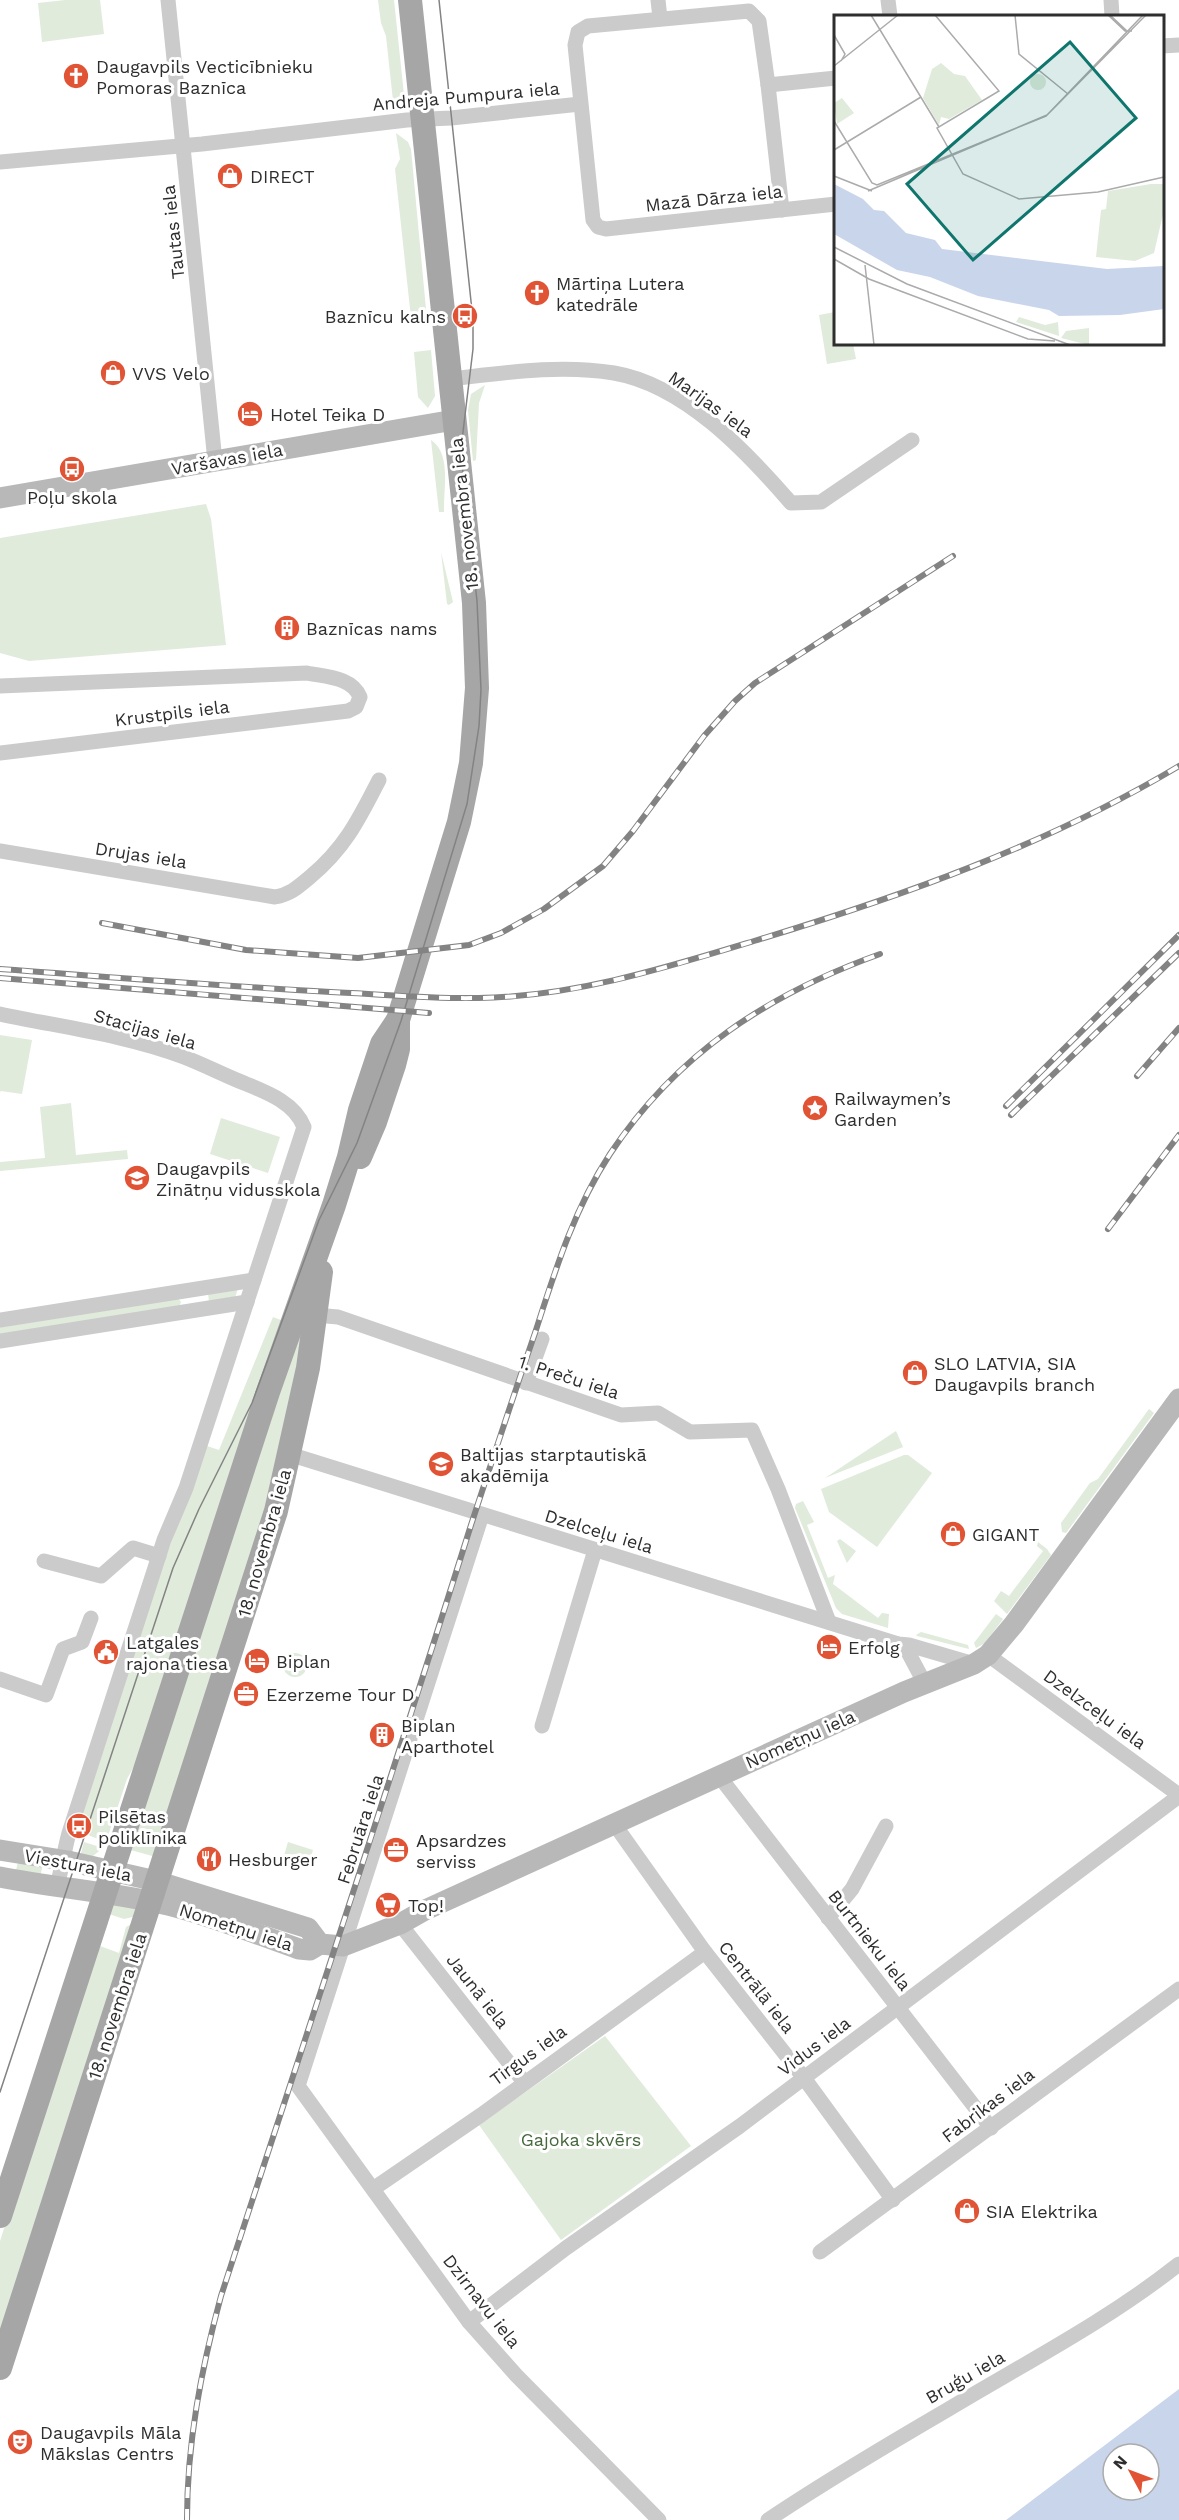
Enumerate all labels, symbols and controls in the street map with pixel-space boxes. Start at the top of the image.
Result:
inset map [834,15,1164,345]
place label: Daugavpils Vecticībnieku Pomoras Baznīca [96,56,313,98]
church icon: Daugavpils Vecticībnieku Pomoras Baznīca [61,61,91,91]
street label: Andreja Pumpura iela [371,77,561,115]
shop icon: DIRECT [215,161,245,191]
place label: DIRECT [250,166,315,187]
street label: Mazā Dārza iela [644,180,784,216]
street label: Tautas iela [158,184,188,280]
place label: Mārtiņa Lutera katedrāle [556,273,685,315]
church icon: Mārtiņa Lutera katedrāle [522,278,552,308]
bus stop icon: Baznīcu kalns [450,301,480,331]
place label: Baznīcu kalns [325,306,446,327]
shop icon: VVS Velo [98,358,128,388]
place label: VVS Velo [132,363,210,384]
street label: Marijas iela [665,366,757,442]
hotel icon: Hotel Teika D [235,399,265,429]
place label: Hotel Teika D [270,404,385,425]
street label: 18. novembra iela [446,437,482,591]
street label: Varšavas iela [170,439,284,479]
bus stop icon: Poļu skola [57,454,87,484]
place label: Poļu skola [27,487,117,508]
building icon: Baznīcas nams [272,613,302,643]
place label: Baznīcas nams [306,618,437,639]
street label: Krustpils iela [113,696,231,730]
street label: Drujas iela [94,837,188,873]
street label: Stacijas iela [91,1004,199,1054]
place label: Railwaymen’s Garden [834,1088,951,1130]
place icon: Railwaymen’s Garden [800,1093,830,1123]
place label: Daugavpils Zinātņu vidusskola [156,1158,320,1200]
school or university icon: Daugavpils Zinātņu vidusskola [122,1163,152,1193]
street label: 1. Preču iela [516,1351,622,1403]
place label: SLO LATVIA, SIA Daugavpils branch [934,1353,1095,1395]
shop icon: SLO LATVIA, SIA Daugavpils branch [900,1358,930,1388]
place label: Baltijas starptautiskā akadēmija [460,1444,647,1486]
school or university icon: Baltijas starptautiskā akadēmija [426,1449,456,1479]
street label: 18. novembra iela [233,1467,295,1619]
street label: Dzelceļu iela [542,1505,656,1557]
shop icon: GIGANT [938,1519,968,1549]
place label: GIGANT [972,1524,1039,1545]
place label: Latgales rajona tiesa [126,1632,228,1674]
hotel icon: Erfolg [814,1632,844,1662]
public building icon: Latgales rajona tiesa [91,1637,121,1667]
place label: Erfolg [848,1637,900,1658]
hotel icon: Biplan [242,1646,272,1676]
place label: Biplan [276,1651,331,1672]
street label: Dzelzceļu iela [1040,1665,1150,1753]
office icon: Ezerzeme Tour D [231,1679,261,1709]
place label: Ezerzeme Tour D [266,1684,415,1705]
street label: Nometņu iela [742,1705,858,1773]
place label: Biplan Aparthotel [401,1715,494,1757]
building icon: Biplan Aparthotel [367,1720,397,1750]
street label: Februāra iela [332,1771,388,1887]
place label: Pilsētas poliklīnika [98,1806,187,1848]
bus stop icon: Pilsētas poliklīnika [64,1811,94,1841]
place label: Apsardzes serviss [416,1830,507,1872]
office icon: Apsardzes serviss [381,1835,411,1865]
street label: Viestura iela [23,1844,133,1886]
restaurant icon: Hesburger [194,1844,224,1874]
place label: Hesburger [228,1849,318,1870]
street label: Burtnieku iela [824,1886,916,1994]
supermarket icon: Top! [373,1890,403,1920]
place label: Top! [408,1895,444,1916]
street label: Nometņu iela [177,1899,295,1955]
street label: 18. novembra iela [83,1930,151,2082]
street label: Centrālā iela [715,1937,799,2037]
street label: Jaunā iela [442,1949,514,2033]
street label: Vidus iela [774,2012,854,2080]
street label: Tirgus iela [486,2020,570,2090]
street label: Fabrikas iela [938,2063,1038,2147]
park label: Gajoka skvērs [521,2129,641,2150]
shop icon: SIA Elektrika [952,2196,982,2226]
place label: SIA Elektrika [986,2201,1098,2222]
street label: Dzirnavu iela [439,2250,525,2352]
street label: Bruģu iela [922,2346,1008,2408]
place label: Daugavpils Māla Mākslas Centrs [40,2422,181,2464]
theatre icon: Daugavpils Māla Mākslas Centrs [5,2427,35,2457]
north arrow [1101,2442,1161,2502]
text: N [1109,2452,1131,2473]

